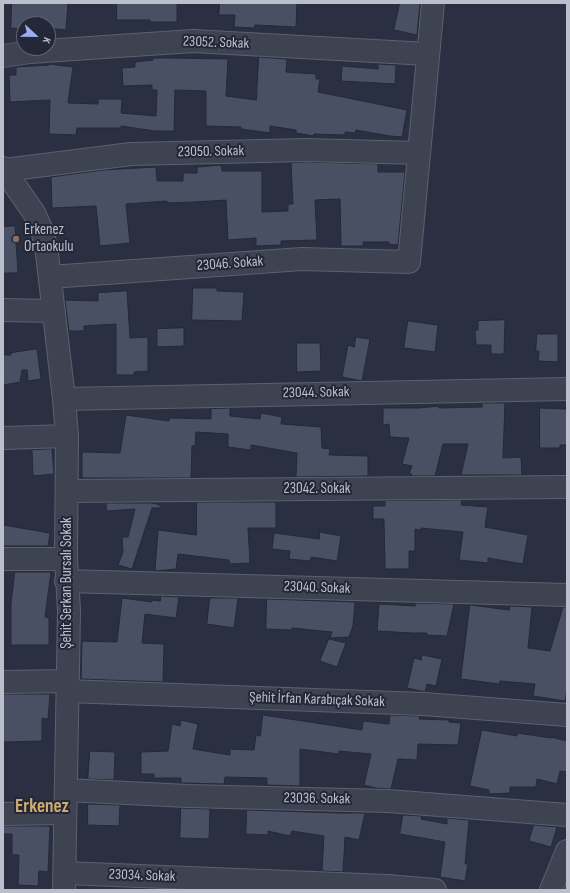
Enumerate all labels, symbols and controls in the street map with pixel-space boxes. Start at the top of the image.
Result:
north arrow [16,16,56,56]
street label: 23052. Sokak [182,33,250,53]
text: K [40,35,54,45]
street label: 23050. Sokak [178,142,244,162]
place label: Erkenez Ortaokulu [24,221,73,256]
marker: Erkenez Ortaokulu [11,234,21,244]
street label: 23046. Sokak [196,253,264,275]
street label: 23044. Sokak [282,383,350,403]
street label: 23042. Sokak [284,480,350,498]
street label: Şehit Serkan Bursalı Sokak [58,517,76,649]
street label: 23040. Sokak [283,578,351,598]
street label: Şehit İrfan Karabıçak Sokak [249,689,385,711]
street label: 23036. Sokak [283,789,351,809]
district label: Erkenez [15,796,69,818]
street label: 23034. Sokak [108,866,176,886]

